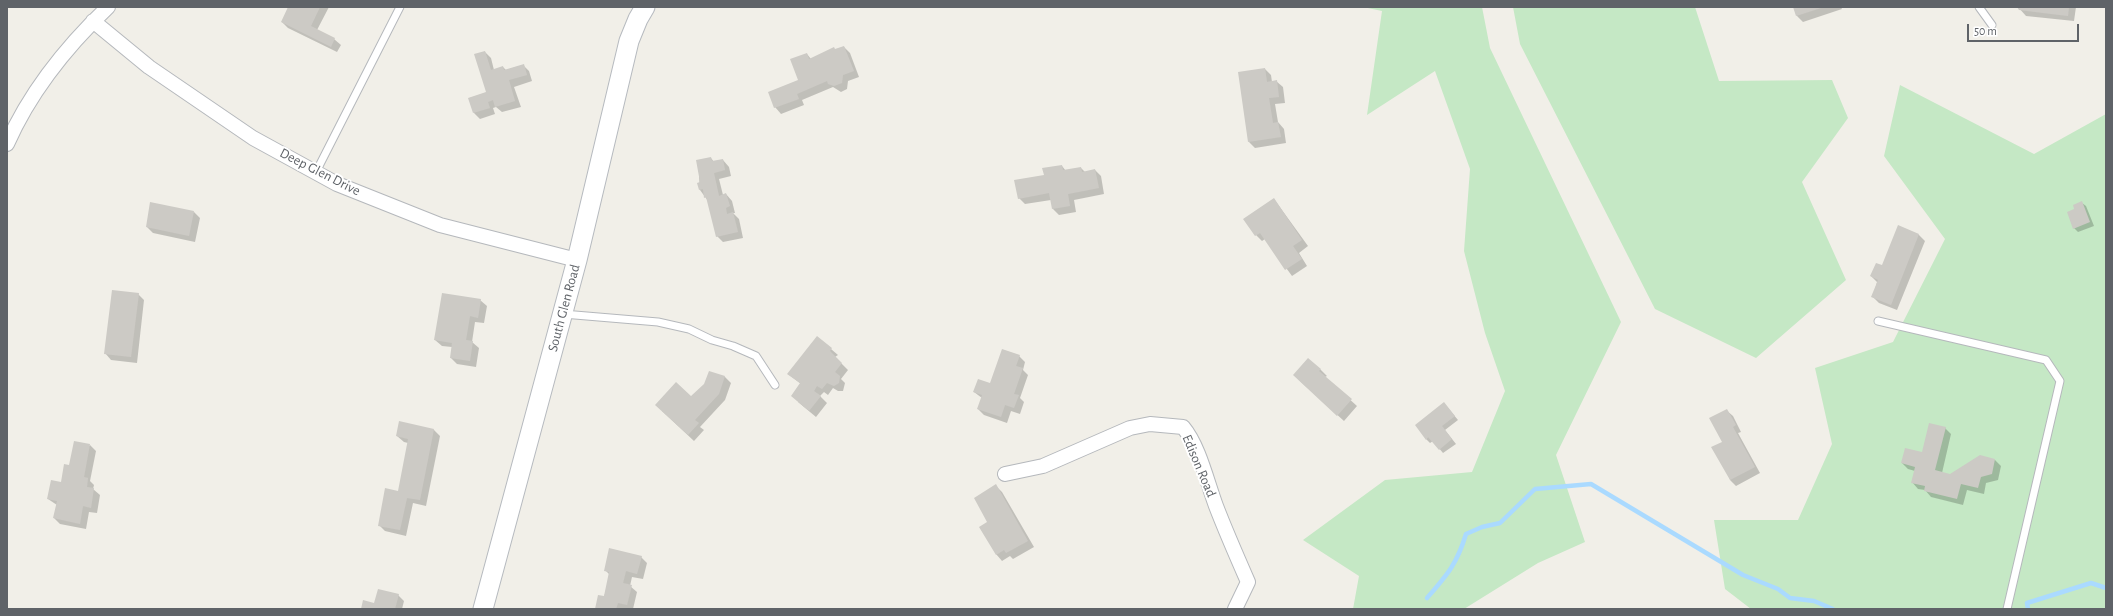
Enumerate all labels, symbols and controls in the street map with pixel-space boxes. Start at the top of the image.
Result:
scale bar [1969,16,2081,42]
text: 50 m [1974,25,1997,37]
street label: Deep Glen Drive [277,144,363,200]
street label: South Glen Road [544,262,584,354]
street label: Edison Road [1178,432,1220,500]

